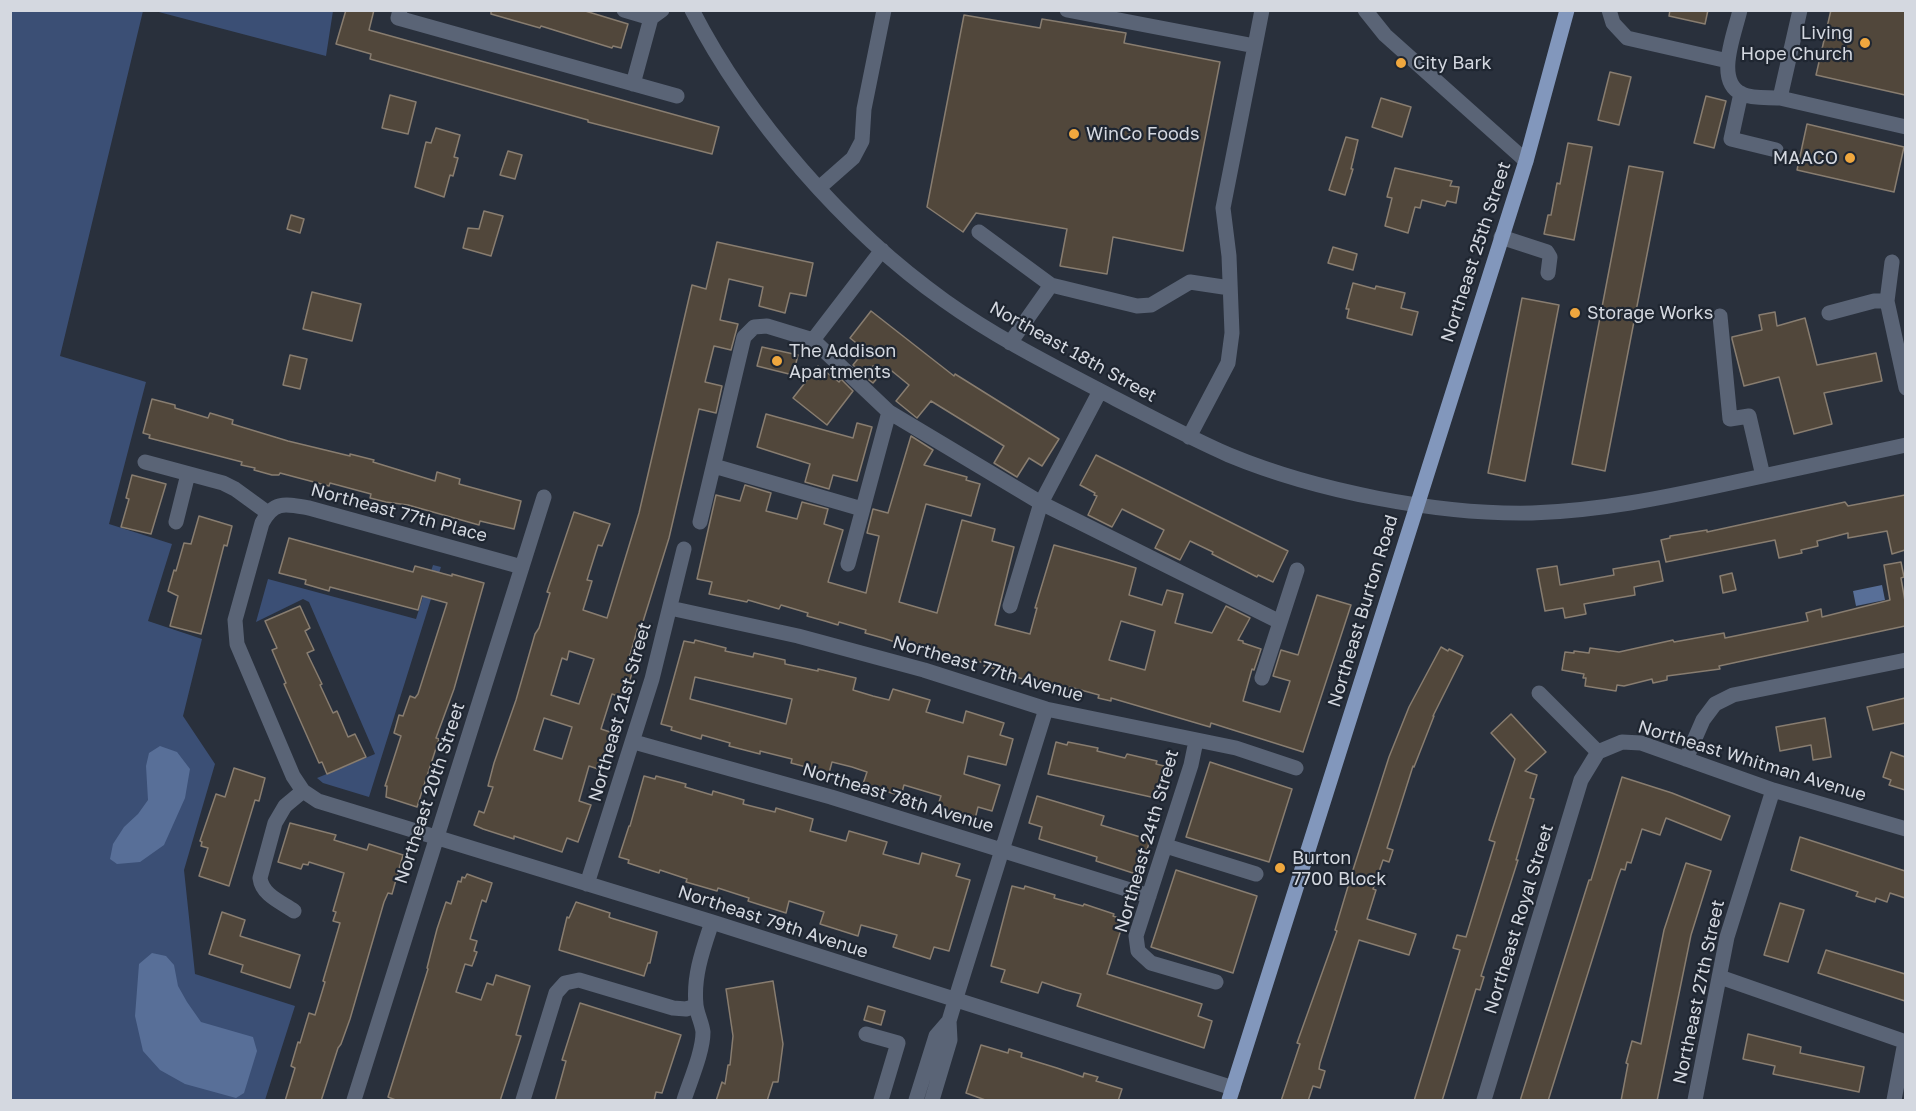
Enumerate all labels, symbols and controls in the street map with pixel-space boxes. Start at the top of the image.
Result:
place label: Living Hope Church [1741,22,1853,64]
marker: Living Hope Church [1858,36,1872,50]
place label: City Bark [1413,52,1492,74]
marker: City Bark [1394,56,1408,70]
place label: WinCo Foods [1086,123,1199,145]
marker: WinCo Foods [1067,127,1081,141]
place label: MAACO [1773,147,1838,169]
marker: MAACO [1843,151,1857,165]
street label: Northeast 25th Street [1437,159,1515,345]
street label: Northeast 18th Street [986,297,1160,407]
place label: Storage Works [1587,302,1713,324]
marker: Storage Works [1568,306,1582,320]
place label: The Addison Apartments [789,340,896,382]
marker: The Addison Apartments [770,354,784,368]
street label: Northeast 77th Place [308,479,490,547]
street label: Northeast Burton Road [1323,512,1403,710]
street label: Northeast 21st Street [584,620,656,804]
street label: Northeast 77th Avenue [890,631,1086,707]
street label: Northeast 20th Street [390,699,470,887]
street label: Northeast Whitman Avenue [1635,716,1869,806]
street label: Northeast 24th Street [1111,747,1183,935]
street label: Northeast 78th Avenue [800,759,996,837]
street label: Northeast Royal Street [1480,821,1558,1017]
place label: Burton 7700 Block [1292,847,1386,890]
marker: Burton 7700 Block [1273,861,1287,875]
street label: Northeast 79th Avenue [675,881,871,963]
street label: Northeast 27th Street [1669,898,1729,1086]

